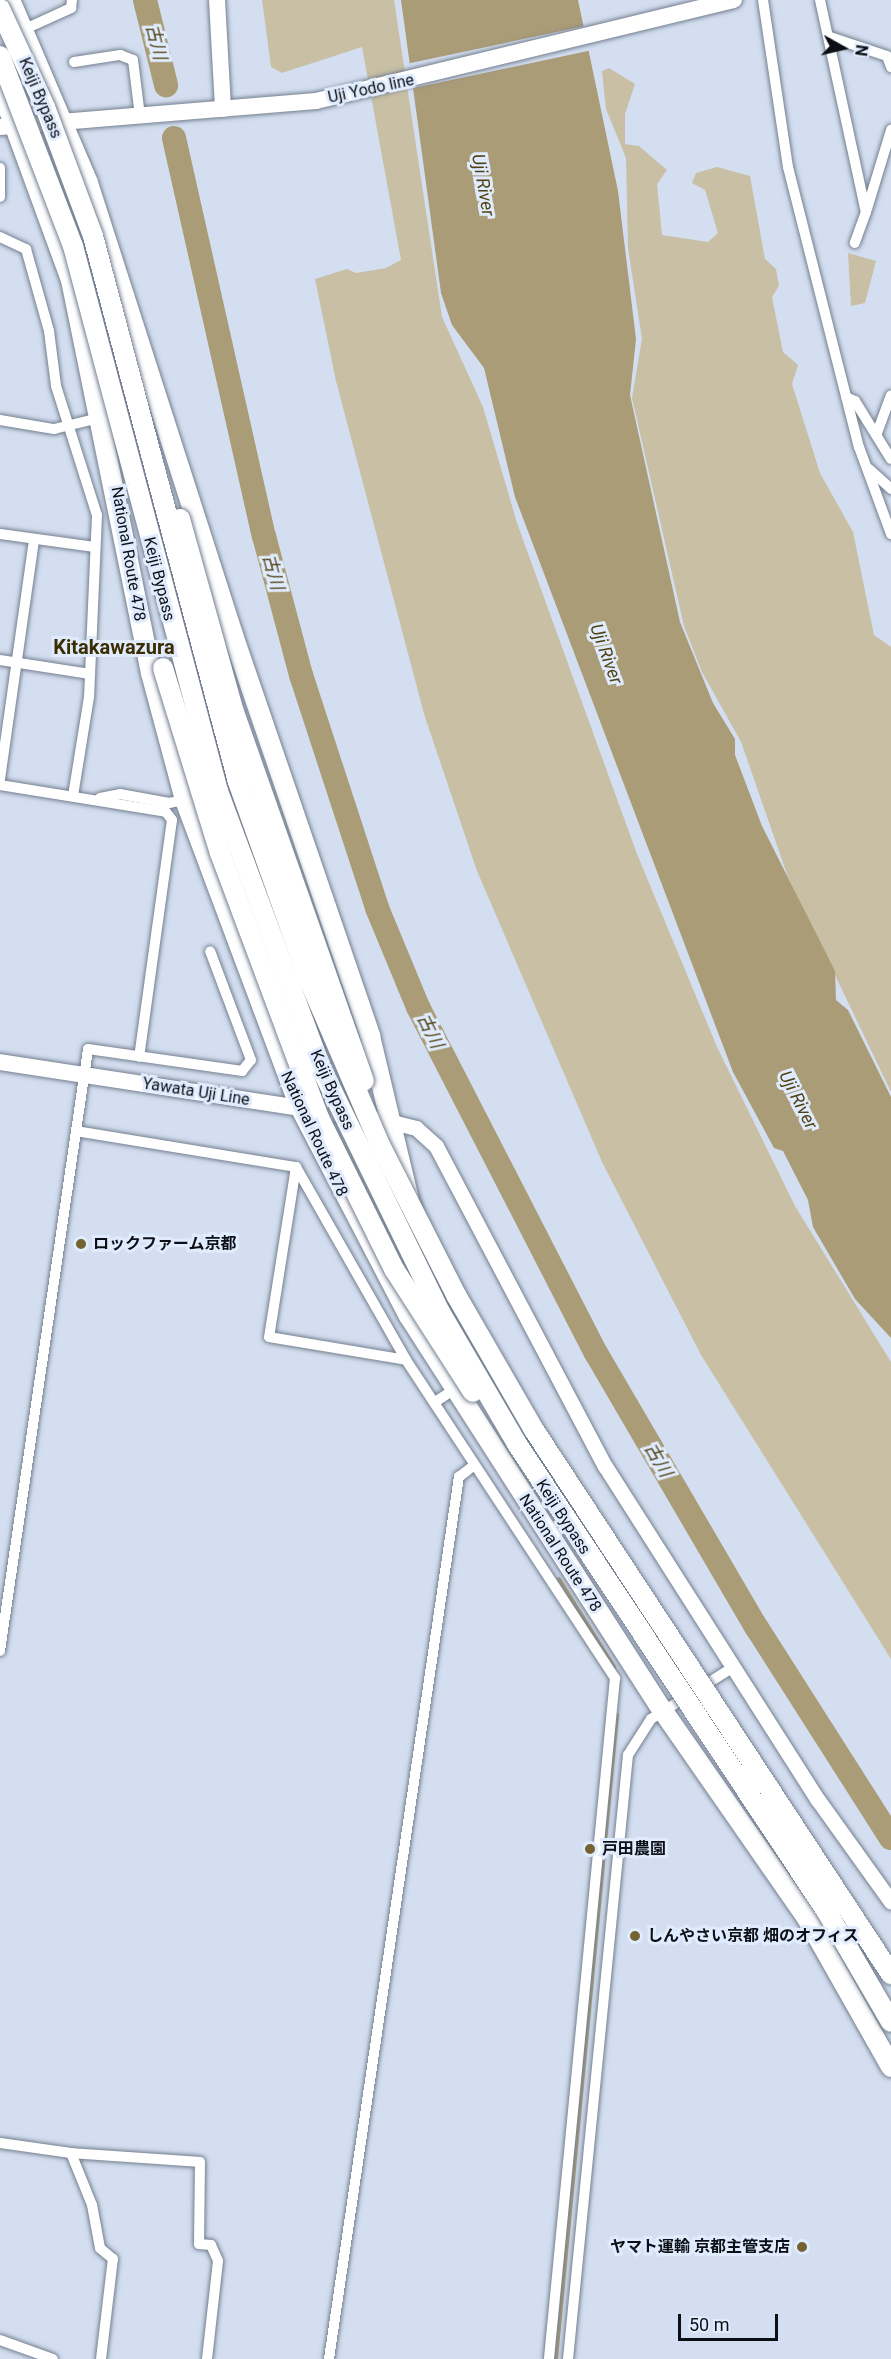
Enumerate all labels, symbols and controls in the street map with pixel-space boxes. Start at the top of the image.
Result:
north arrow [813,18,873,78]
water label: 古川 [141,22,171,62]
text: N [851,44,872,57]
street label: Keiji Bypass [14,55,66,141]
street label: Uji Yodo line [326,71,416,107]
water label: Uji River [467,152,499,218]
street label: National Route 478 [107,485,149,623]
street label: Keiji Bypass [139,535,179,623]
water label: 古川 [258,552,288,592]
water label: Uji River [585,621,627,687]
district label: Kitakawazura [53,635,175,659]
water label: 古川 [412,1010,448,1052]
street label: Keiji Bypass [306,1047,358,1133]
water label: Uji River [774,1067,822,1133]
street label: National Route 478 [277,1068,351,1200]
street label: Yawata Uji Line [141,1074,251,1110]
place label: ロックファーム京都 [93,1234,237,1254]
marker: ロックファーム京都 [74,1237,88,1251]
water label: 古川 [640,1439,676,1481]
street label: Keiji Bypass [532,1476,594,1558]
street label: National Route 478 [515,1491,605,1615]
place label: 戸田農園 [602,1839,666,1859]
marker: 戸田農園 [583,1842,597,1856]
place label: しんやさい京都 畑のオフィス [647,1926,859,1946]
marker: しんやさい京都 畑のオフィス [628,1929,642,1943]
place label: ヤマト運輸 京都主管支店 [610,2237,790,2257]
marker: ヤマト運輸 京都主管支店 [795,2240,809,2254]
scale bar [681,2302,782,2340]
text: 50 m [689,2314,729,2335]

